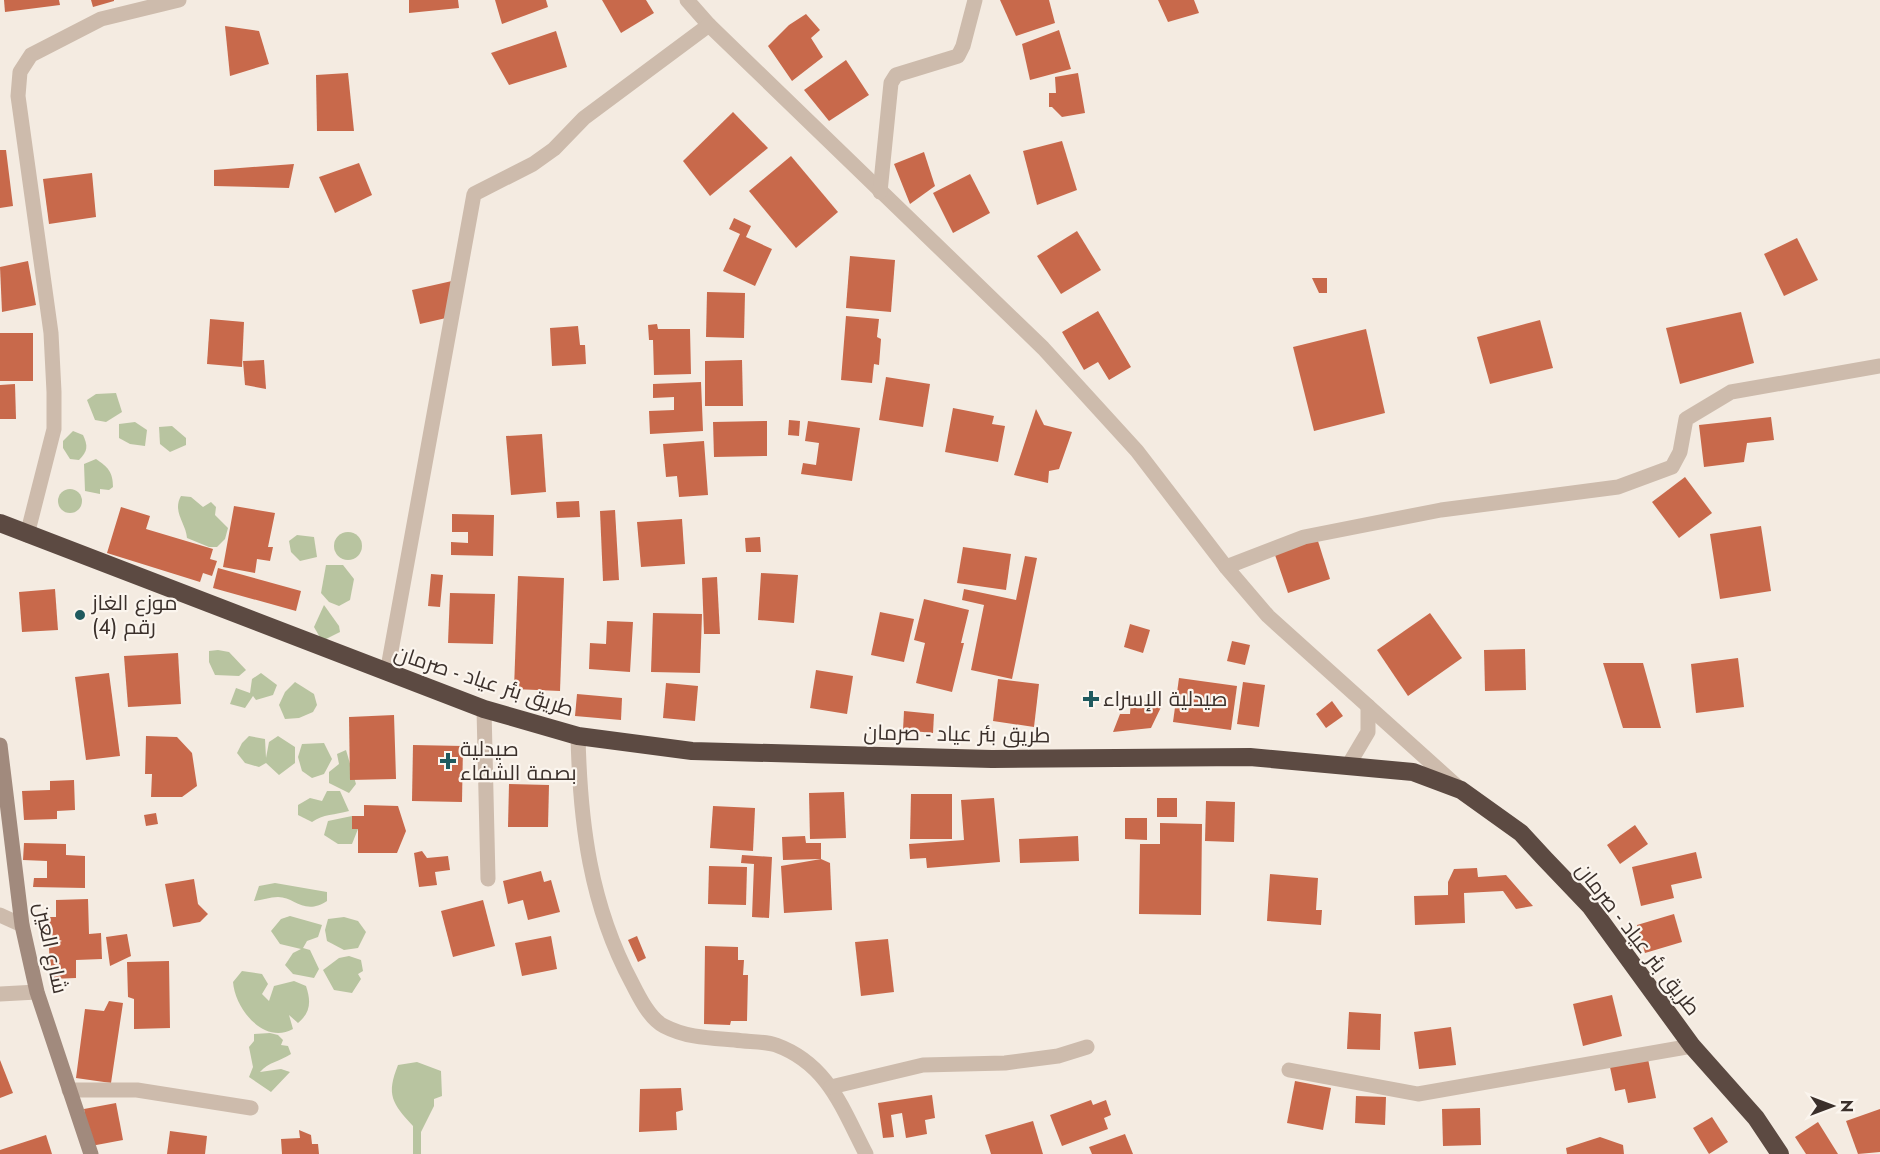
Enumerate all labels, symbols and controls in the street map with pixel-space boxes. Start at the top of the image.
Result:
place label: موزع الغاز رقم (4) [91,588,178,642]
marker: موزع الغاز رقم (4) [73,608,87,622]
street label: طريق بئر عياد - صرمان [390,638,578,724]
place label: صيدلية الإسراء [1103,684,1228,714]
marker: صيدلية الإسراء [1084,692,1098,706]
street label: طريق بئر عياد - صرمان [863,717,1051,751]
place label: صيدلية بصمة الشفاء [460,734,577,788]
marker: صيدلية بصمة الشفاء [441,754,455,768]
street label: طريق بئر عياد - صرمان [1569,856,1707,1022]
street label: شارع العين [27,900,75,996]
north arrow [1802,1076,1862,1136]
text: N [1835,1100,1858,1112]

